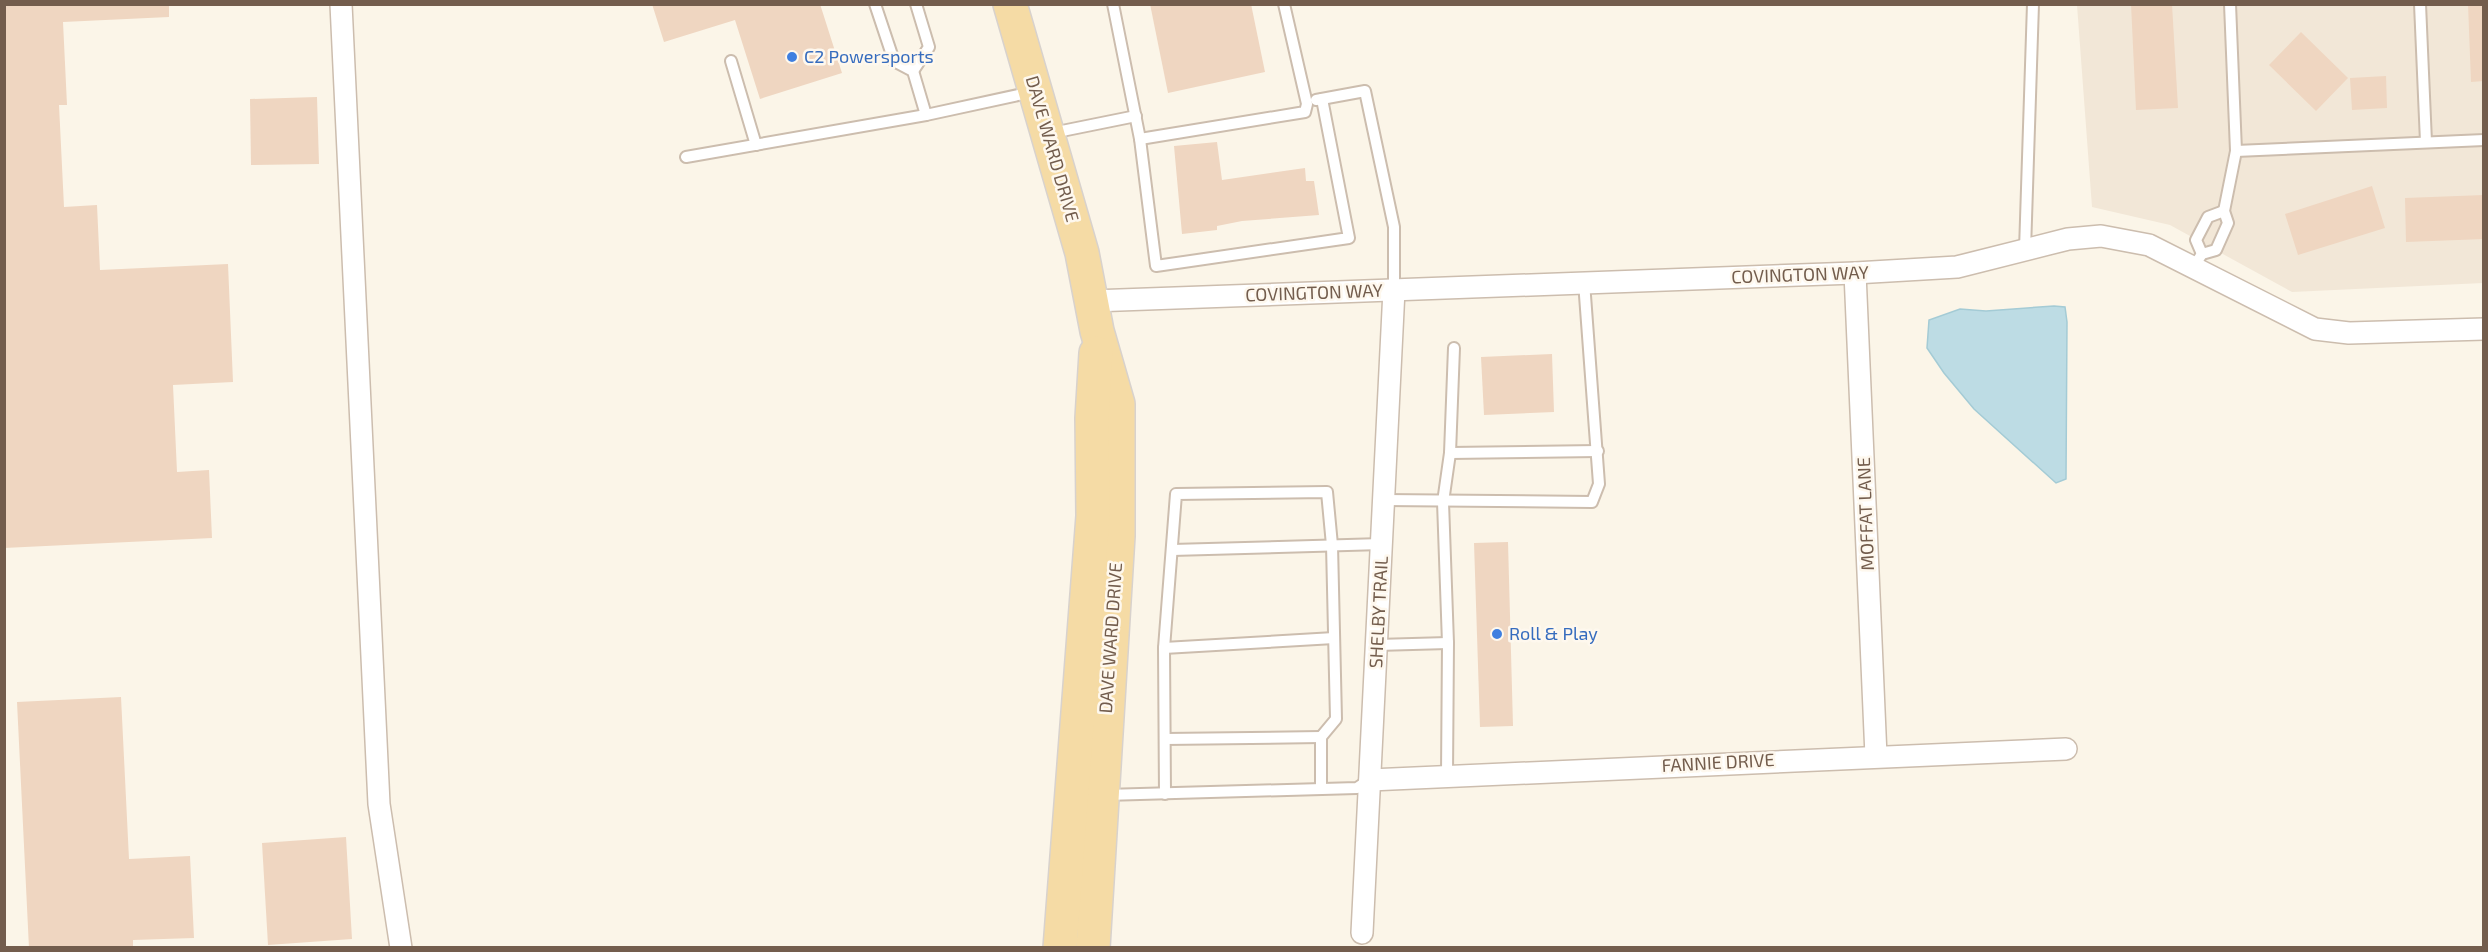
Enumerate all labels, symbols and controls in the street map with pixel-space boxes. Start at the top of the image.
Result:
place label: C2 Powersports [804,45,934,67]
marker: C2 Powersports [785,50,799,64]
street label: DAVE WARD DRIVE [1022,73,1084,224]
street label: COVINGTON WAY [1731,261,1870,287]
street label: COVINGTON WAY [1245,279,1384,305]
street label: MOFFAT LANE [1852,457,1878,571]
street label: SHELBY TRAIL [1364,555,1392,669]
street label: DAVE WARD DRIVE [1094,562,1126,714]
place label: Roll & Play [1509,622,1598,644]
marker: Roll & Play [1490,627,1504,641]
street label: FANNIE DRIVE [1661,748,1775,776]

